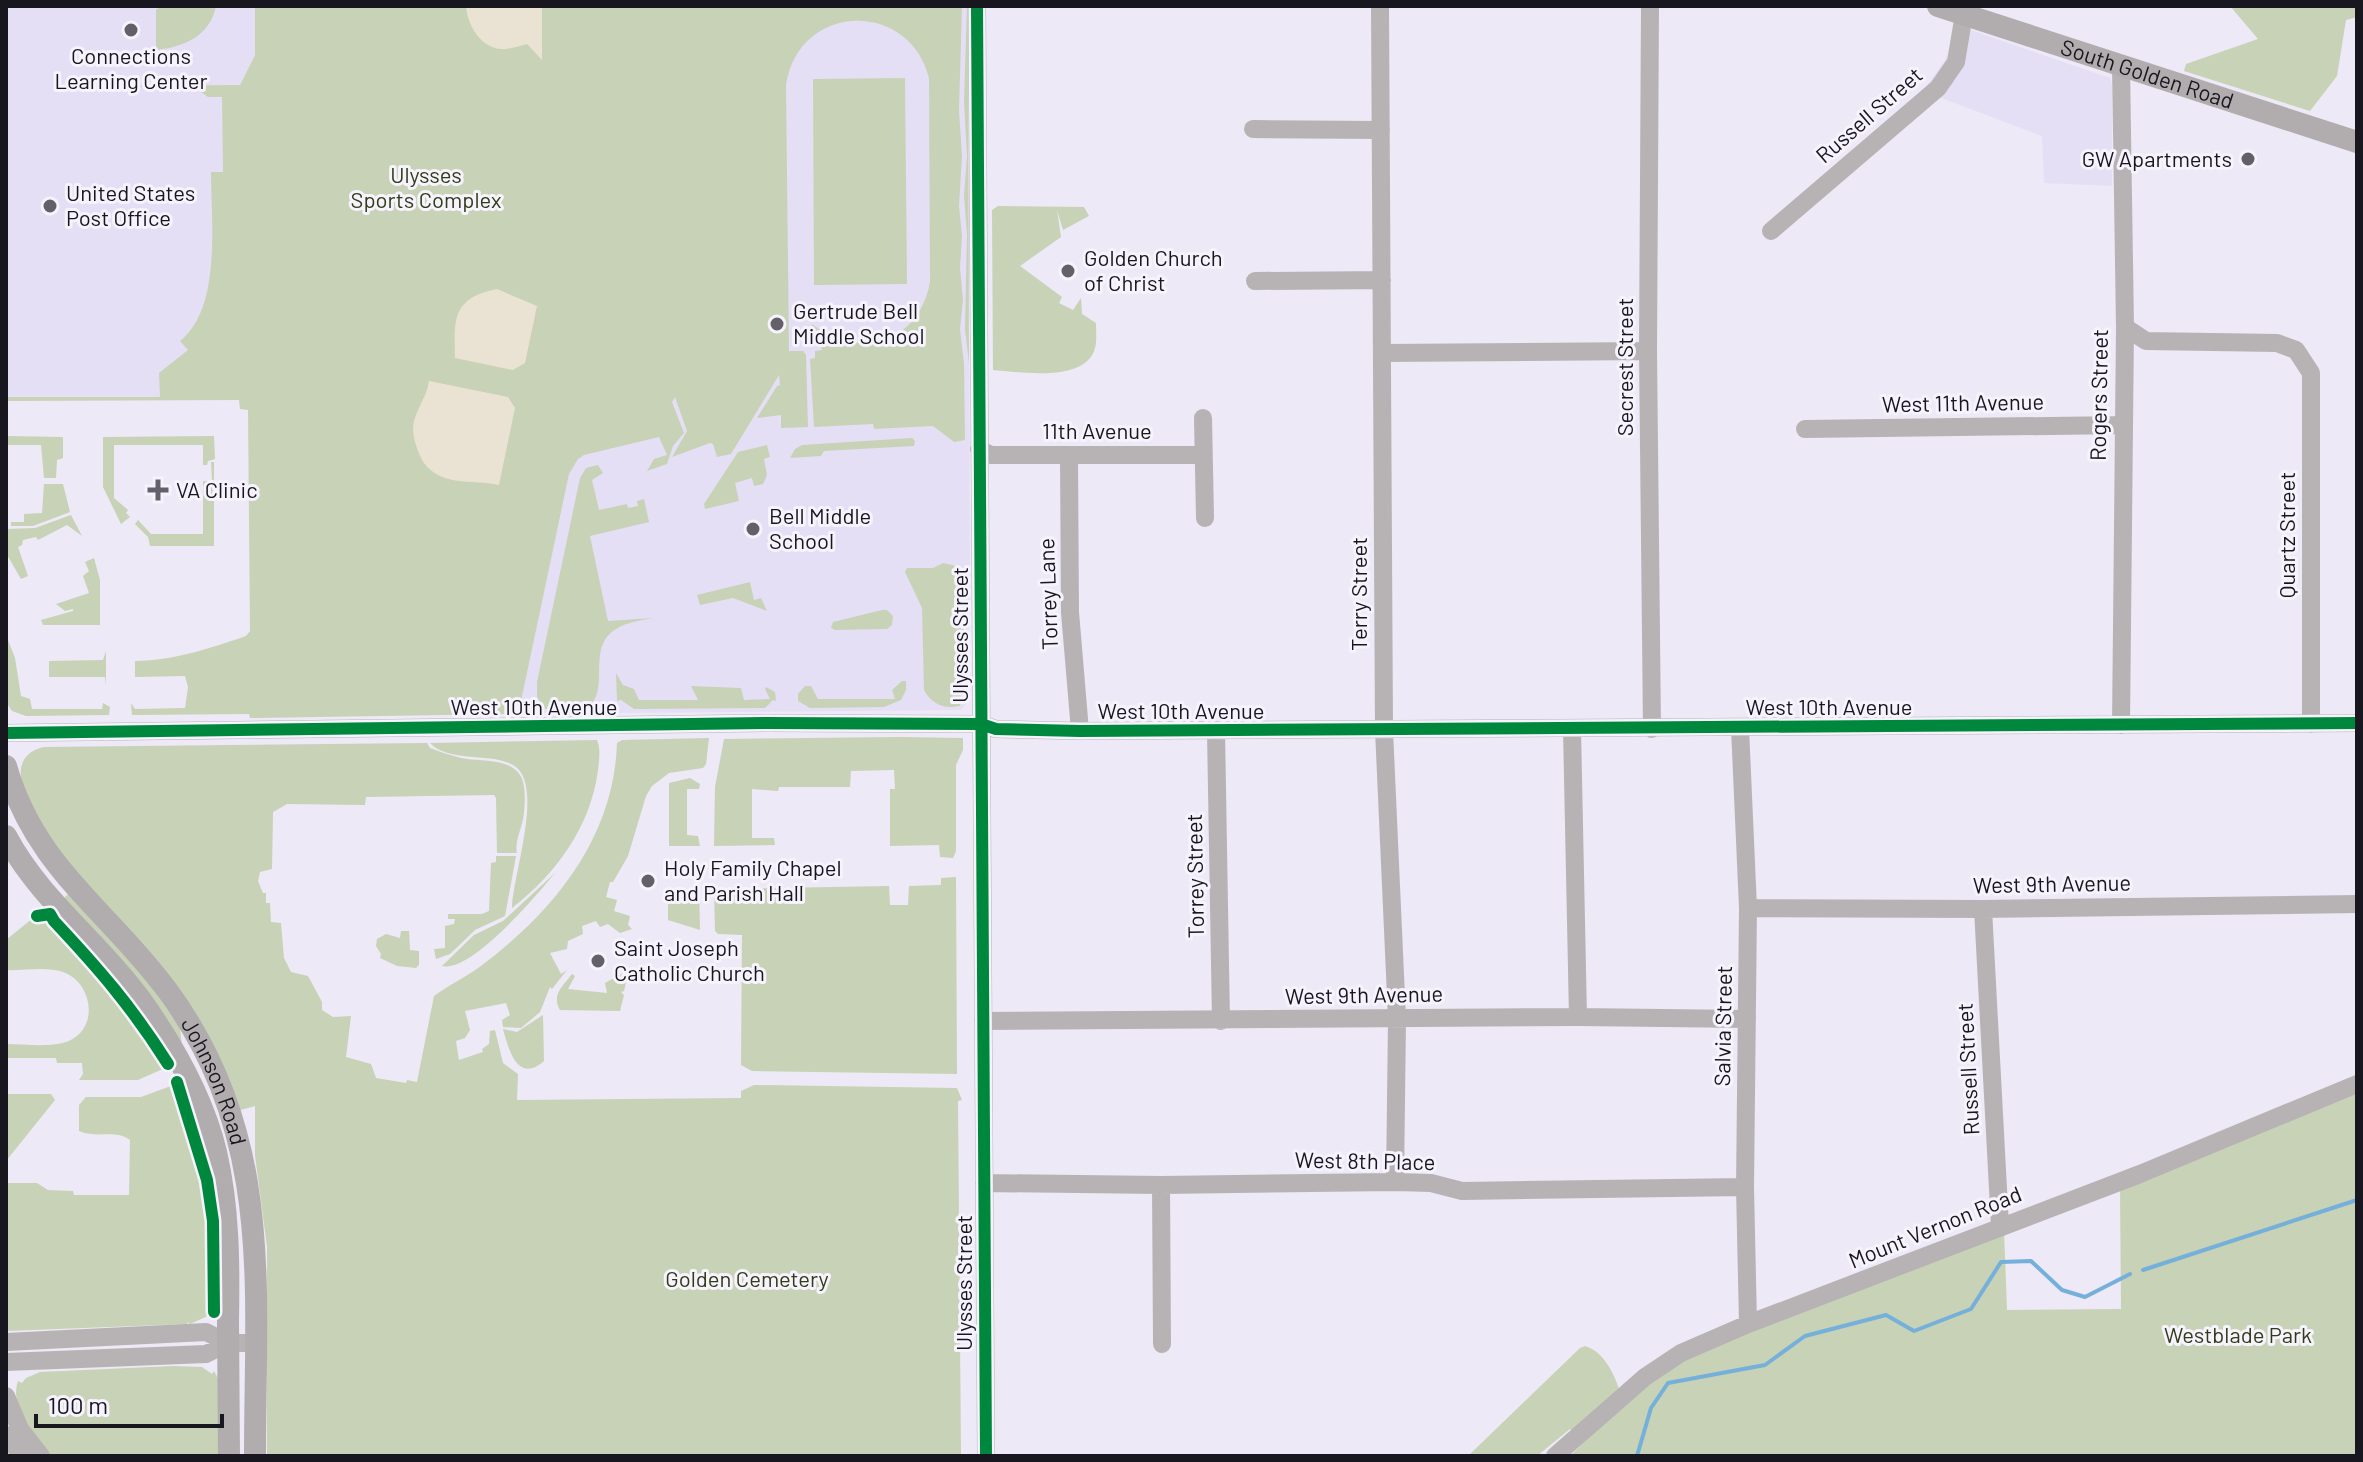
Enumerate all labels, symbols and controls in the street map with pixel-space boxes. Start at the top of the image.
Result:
marker: Connections Learning Center [122,21,140,39]
street label: South Golden Road [2058,33,2237,113]
place label: Connections Learning Center [54,42,208,93]
street label: Russell Street [1810,61,1927,167]
place label: GW Apartments [2082,145,2232,171]
marker: GW Apartments [2239,150,2257,168]
park label: Ulysses Sports Complex [351,161,501,212]
place label: United States Post Office [66,179,195,230]
marker: United States Post Office [41,197,59,215]
place label: Golden Church of Christ [1084,244,1223,295]
marker: Golden Church of Christ [1059,262,1077,280]
place label: Gertrude Bell Middle School [793,297,925,348]
street label: Secrest Street [1611,298,1637,436]
marker: Gertrude Bell Middle School [768,315,786,333]
street label: Rogers Street [2084,329,2112,461]
street label: West 11th Avenue [1882,388,2044,416]
street label: 11th Avenue [1042,417,1152,443]
street label: Quartz Street [2273,472,2299,598]
place label: VA Clinic [176,476,258,502]
marker: VA Clinic [147,479,169,501]
place label: Bell Middle School [769,502,871,553]
marker: Bell Middle School [744,520,762,538]
street label: Terry Street [1345,537,1371,651]
street label: Torrey Lane [1032,538,1062,650]
street label: Ulysses Street [946,567,972,703]
street label: West 10th Avenue [450,693,618,719]
street label: West 10th Avenue [1745,693,1913,719]
street label: West 10th Avenue [1097,697,1265,723]
street label: Torrey Street [1180,813,1208,939]
place label: Holy Family Chapel and Parish Hall [664,854,842,905]
street label: West 9th Avenue [1973,869,2131,897]
marker: Holy Family Chapel and Parish Hall [639,872,657,890]
place label: Saint Joseph Catholic Church [614,934,765,985]
marker: Saint Joseph Catholic Church [589,952,607,970]
street label: Salvia Street [1708,965,1736,1087]
street label: West 9th Avenue [1285,980,1443,1008]
street label: Russell Street [1951,1002,1983,1136]
street label: Johnson Road [177,1012,253,1147]
street label: West 8th Place [1294,1146,1436,1174]
street label: Mount Vernon Road [1844,1180,2025,1273]
street label: Ulysses Street [950,1215,976,1351]
park label: Golden Cemetery [665,1265,829,1291]
park label: Westblade Park [2164,1321,2312,1347]
scale bar [36,1378,222,1428]
text: 100 m [48,1390,108,1419]

